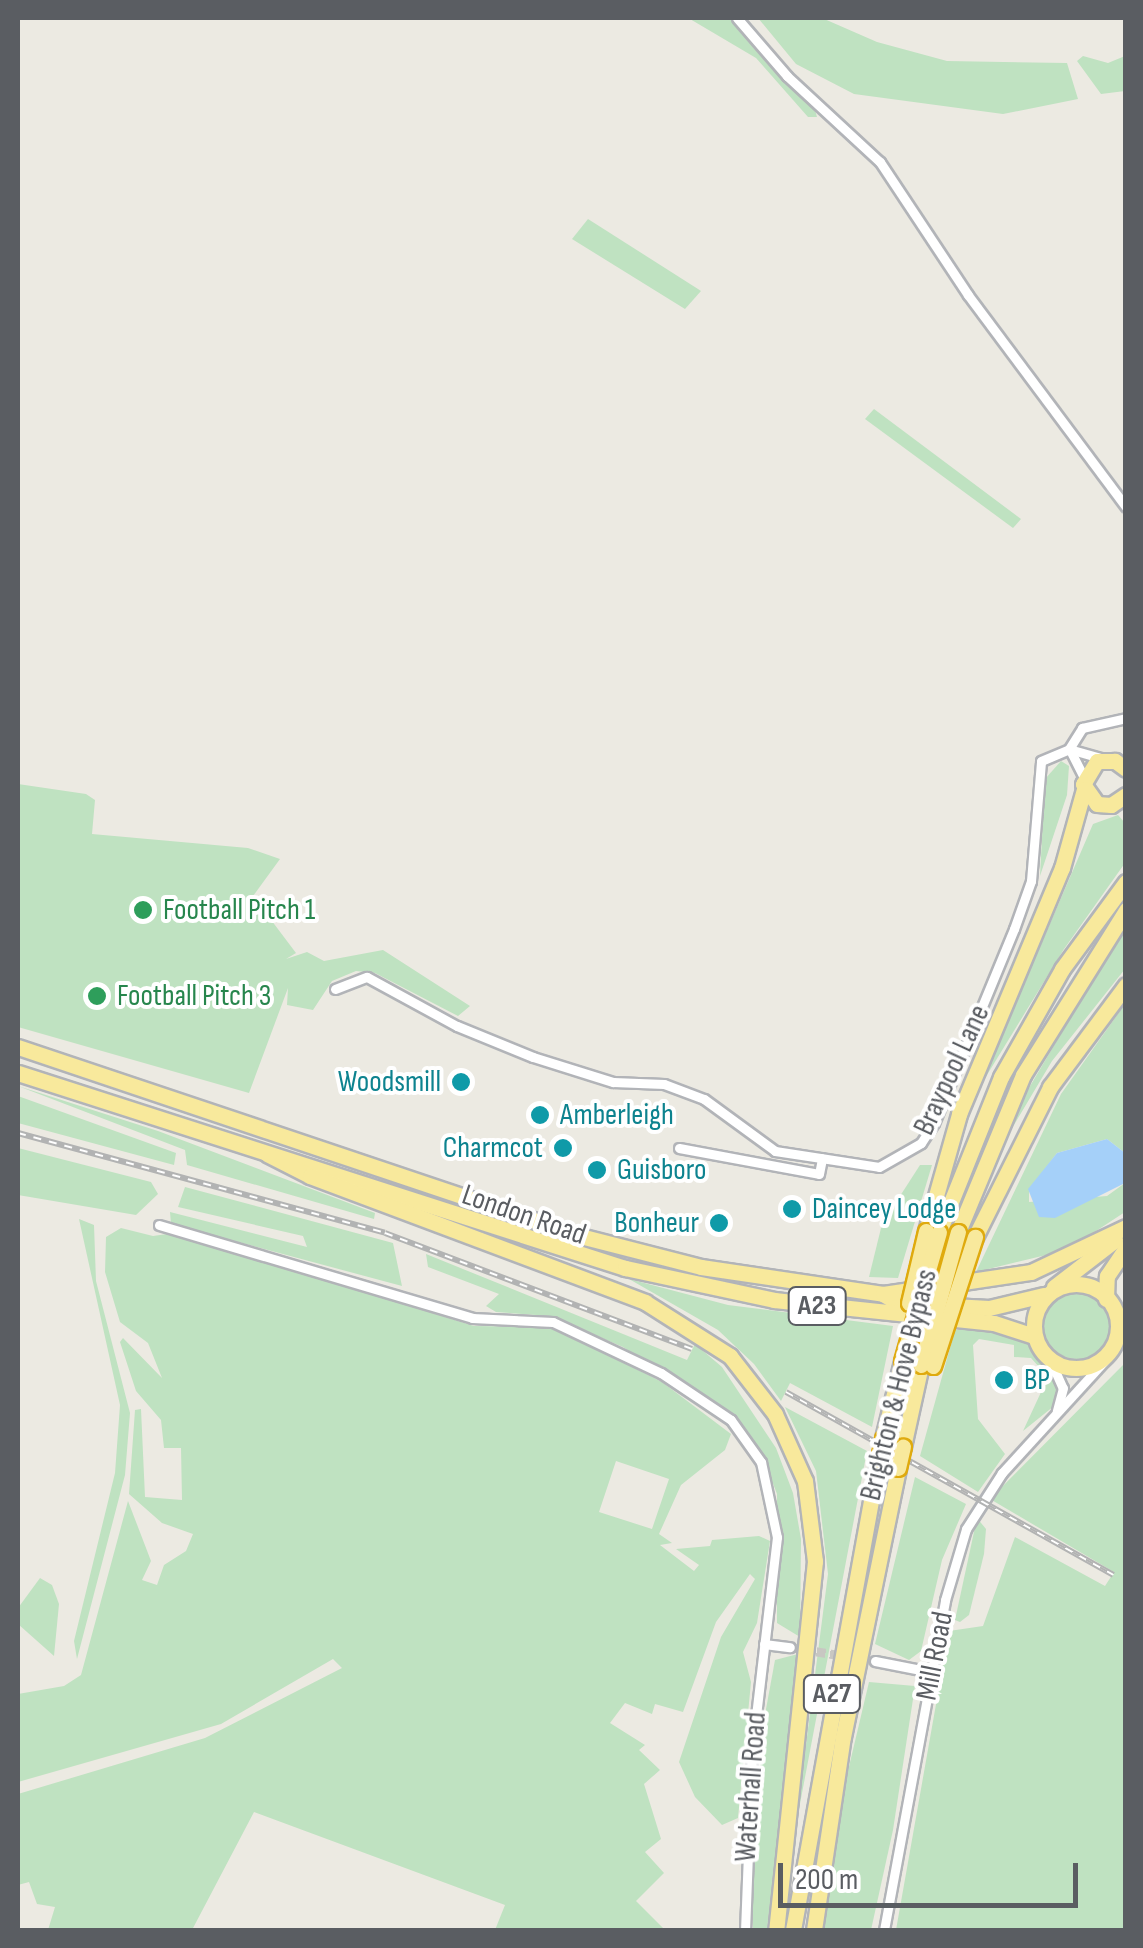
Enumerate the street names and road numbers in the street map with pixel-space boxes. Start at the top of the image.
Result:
street label: Braypool Lane [906,999,998,1141]
street label: London Road [457,1177,591,1253]
street label: Brighton & Hove Bypass [853,1266,945,1504]
road number: A23 [787,1283,847,1329]
street label: Mill Road [909,1609,961,1703]
road number: A27 [802,1671,862,1717]
street label: Waterhall Road [728,1711,774,1863]

